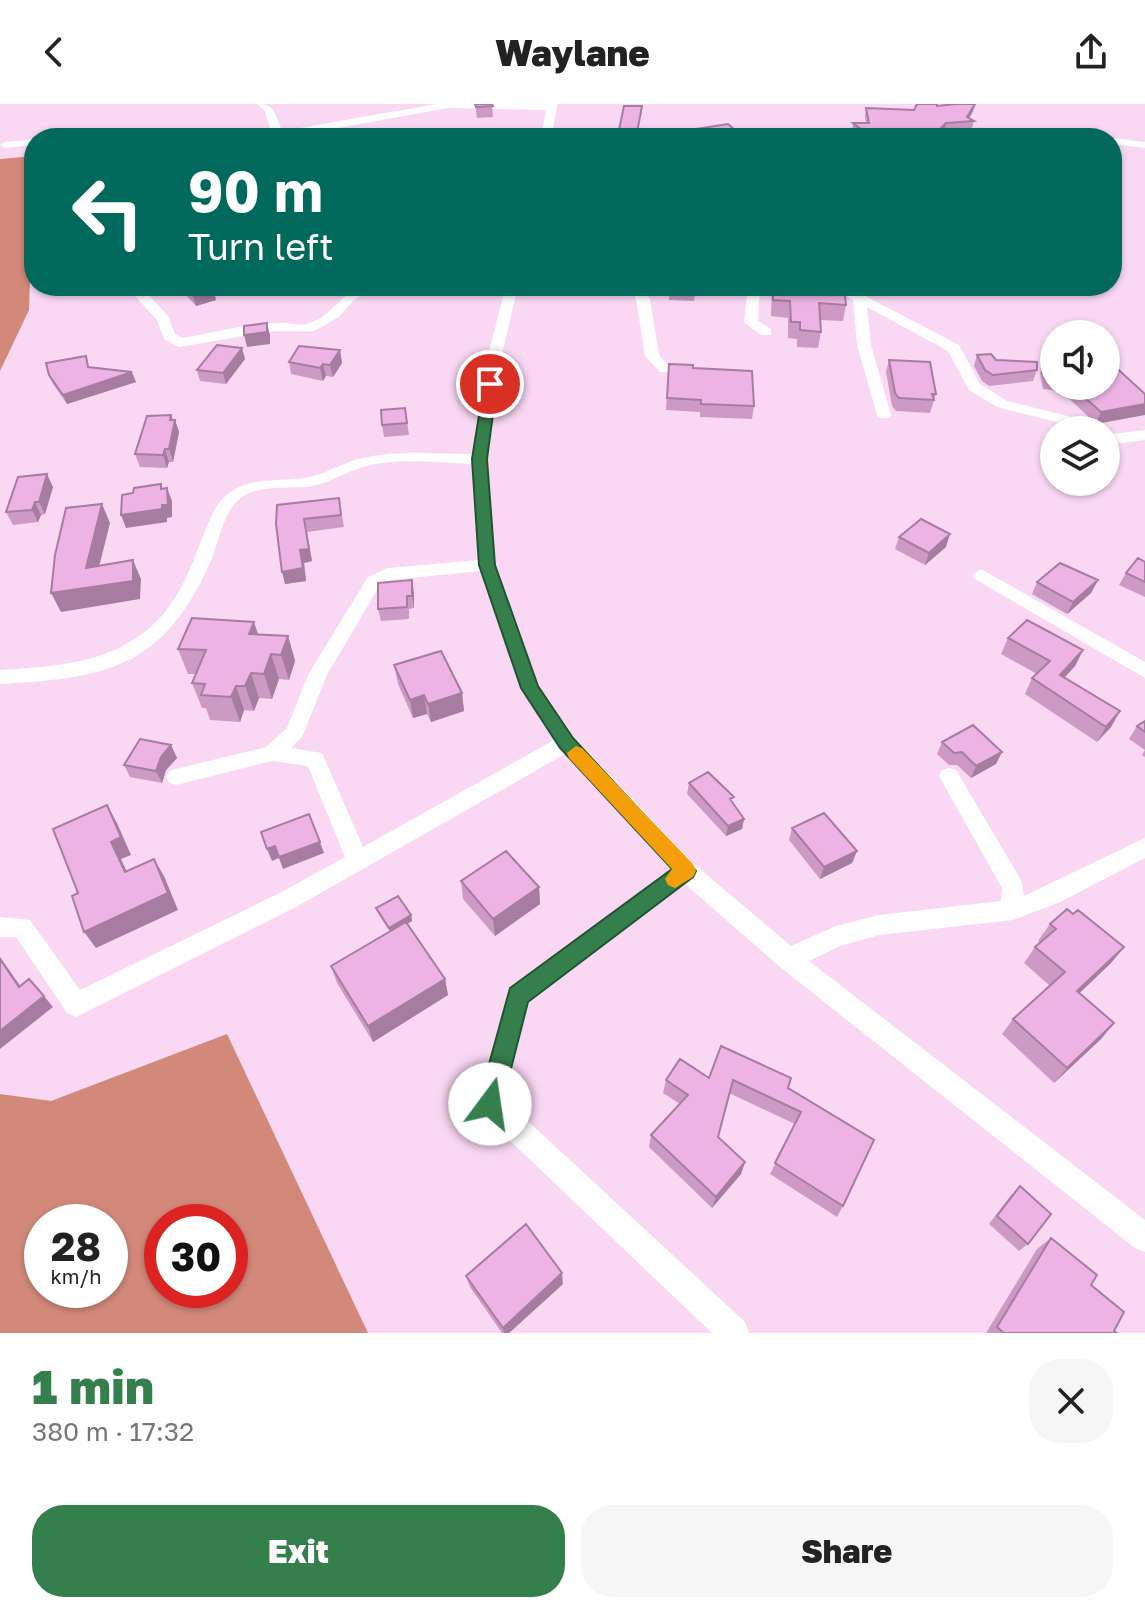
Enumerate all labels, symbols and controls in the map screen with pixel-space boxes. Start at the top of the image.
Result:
icon: back [32,30,76,74]
icon: share [1069,30,1113,74]
text: Waylane [495,31,650,74]
text: 90 m [188,157,323,224]
icon: left [56,160,160,264]
text: Turn left [188,225,334,268]
map controls [1040,320,1120,496]
button: sound [1040,320,1120,400]
pin [456,350,524,418]
icon: arrive [468,362,512,406]
button: layers [1040,416,1120,496]
position arrow [448,1062,532,1146]
speed limit sign: 30 [144,1204,248,1308]
text: 28 [51,1222,101,1270]
text: km/h [51,1264,101,1288]
text: 1 min [32,1357,154,1415]
button: close [1029,1359,1113,1443]
text: 380 m · 17:32 [32,1416,194,1447]
button: Exit [32,1505,565,1597]
button: Share [581,1505,1113,1597]

